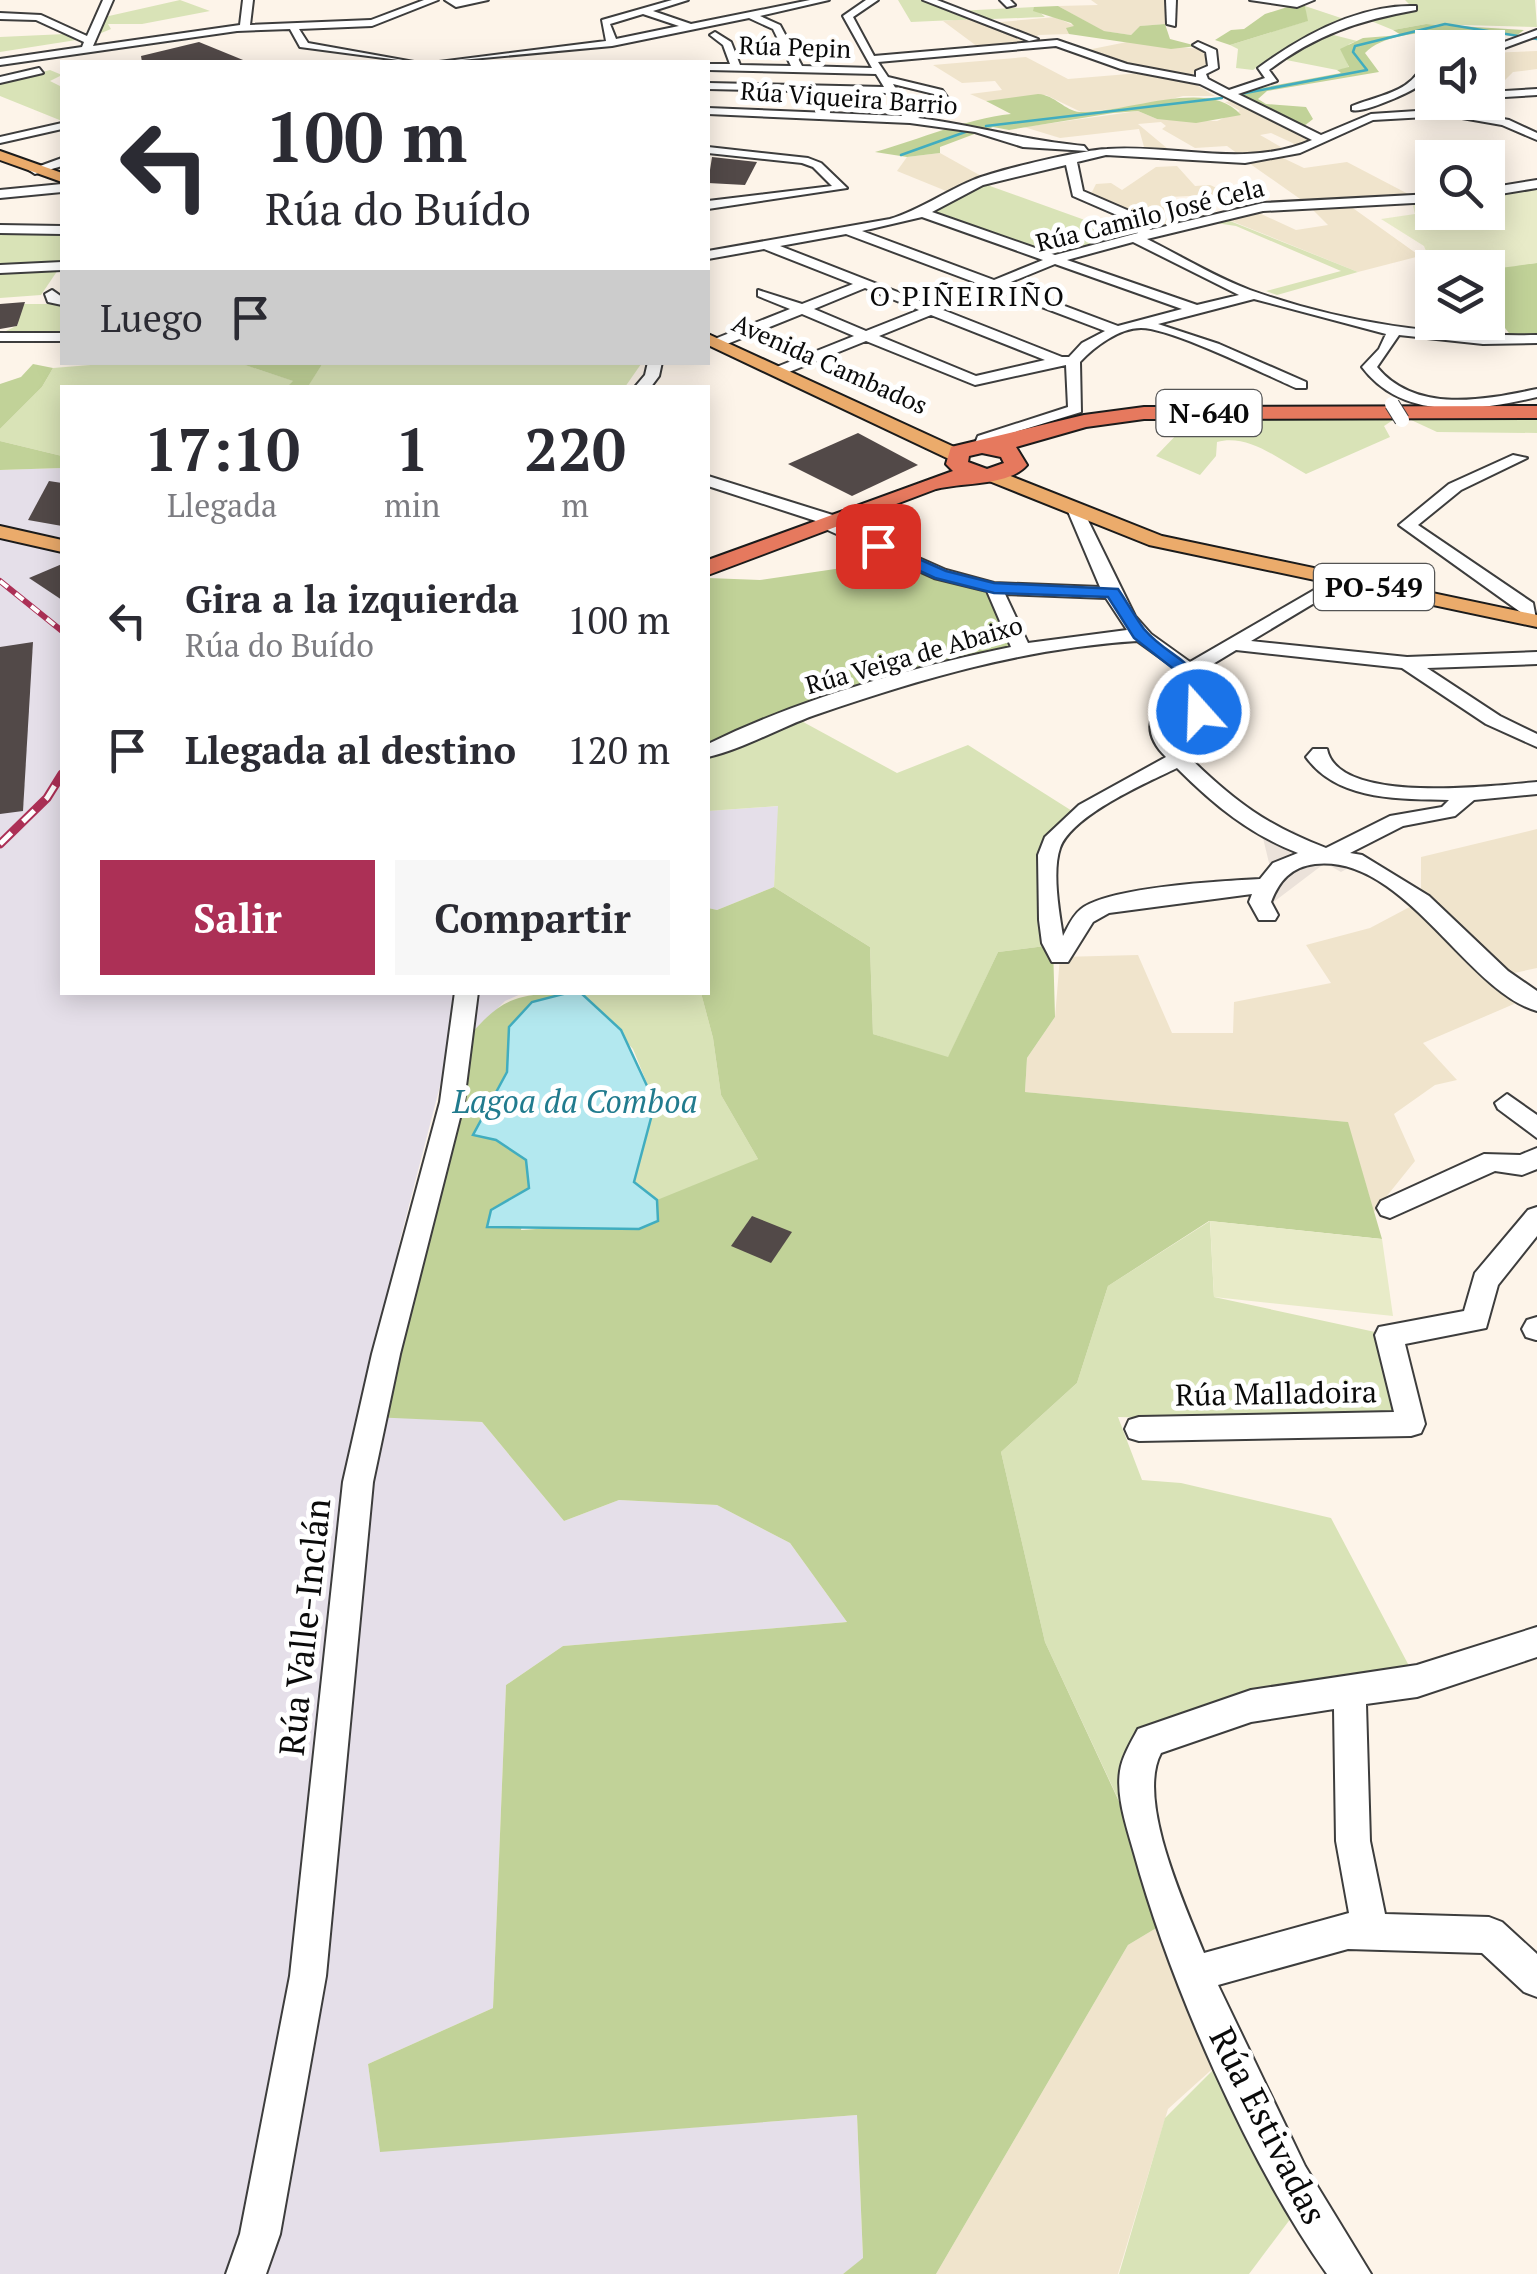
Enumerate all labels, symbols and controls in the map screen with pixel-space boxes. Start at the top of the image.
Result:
street label: Rúa Pepin [738,28,852,65]
map controls [1415,30,1505,340]
button: sound [1415,30,1505,120]
street label: Rúa Viqueira Barrio [739,73,959,122]
text: 100 m [265,89,467,182]
icon: left [100,100,230,230]
button: search [1415,140,1505,230]
street label: Rúa Camilo José Cela [1032,170,1268,259]
text: Rúa do Buído [265,178,531,238]
button: layers [1415,250,1505,340]
district label: O PIÑEIRIÑO [869,277,1067,314]
icon: arrive [223,290,278,345]
text: Luego [100,293,203,343]
street label: Avenida Cambados [728,306,933,421]
road number: N-640 [1156,390,1262,436]
text: 17:10 [144,409,300,488]
text: 1 [395,409,429,488]
text: 220 [524,409,626,488]
text: Llegada [167,484,277,526]
text: min [384,484,440,526]
text: m [561,484,589,526]
pin [836,504,921,589]
icon: arrive [851,519,906,574]
road number: PO-549 [1314,564,1434,610]
text: Gira a la izquierda [185,574,519,624]
icon: left [100,593,155,648]
text: 100 m [567,595,670,645]
street label: Rúa Veiga de Abaixo [801,608,1026,701]
text: Rúa do Buído [185,624,374,666]
position arrow [1147,660,1251,764]
icon: arrive [100,723,155,778]
text: Llegada al destino [185,725,516,775]
text: 120 m [567,725,670,775]
button: Salir [100,860,375,975]
button: Compartir [395,860,670,975]
water label: Lagoa da Comboa [451,1080,698,1122]
street label: Rúa Malladoira [1175,1371,1377,1415]
street label: Rúa Valle-Inclán [268,1496,340,1758]
street label: Rúa Estivadas [1200,2019,1338,2232]

